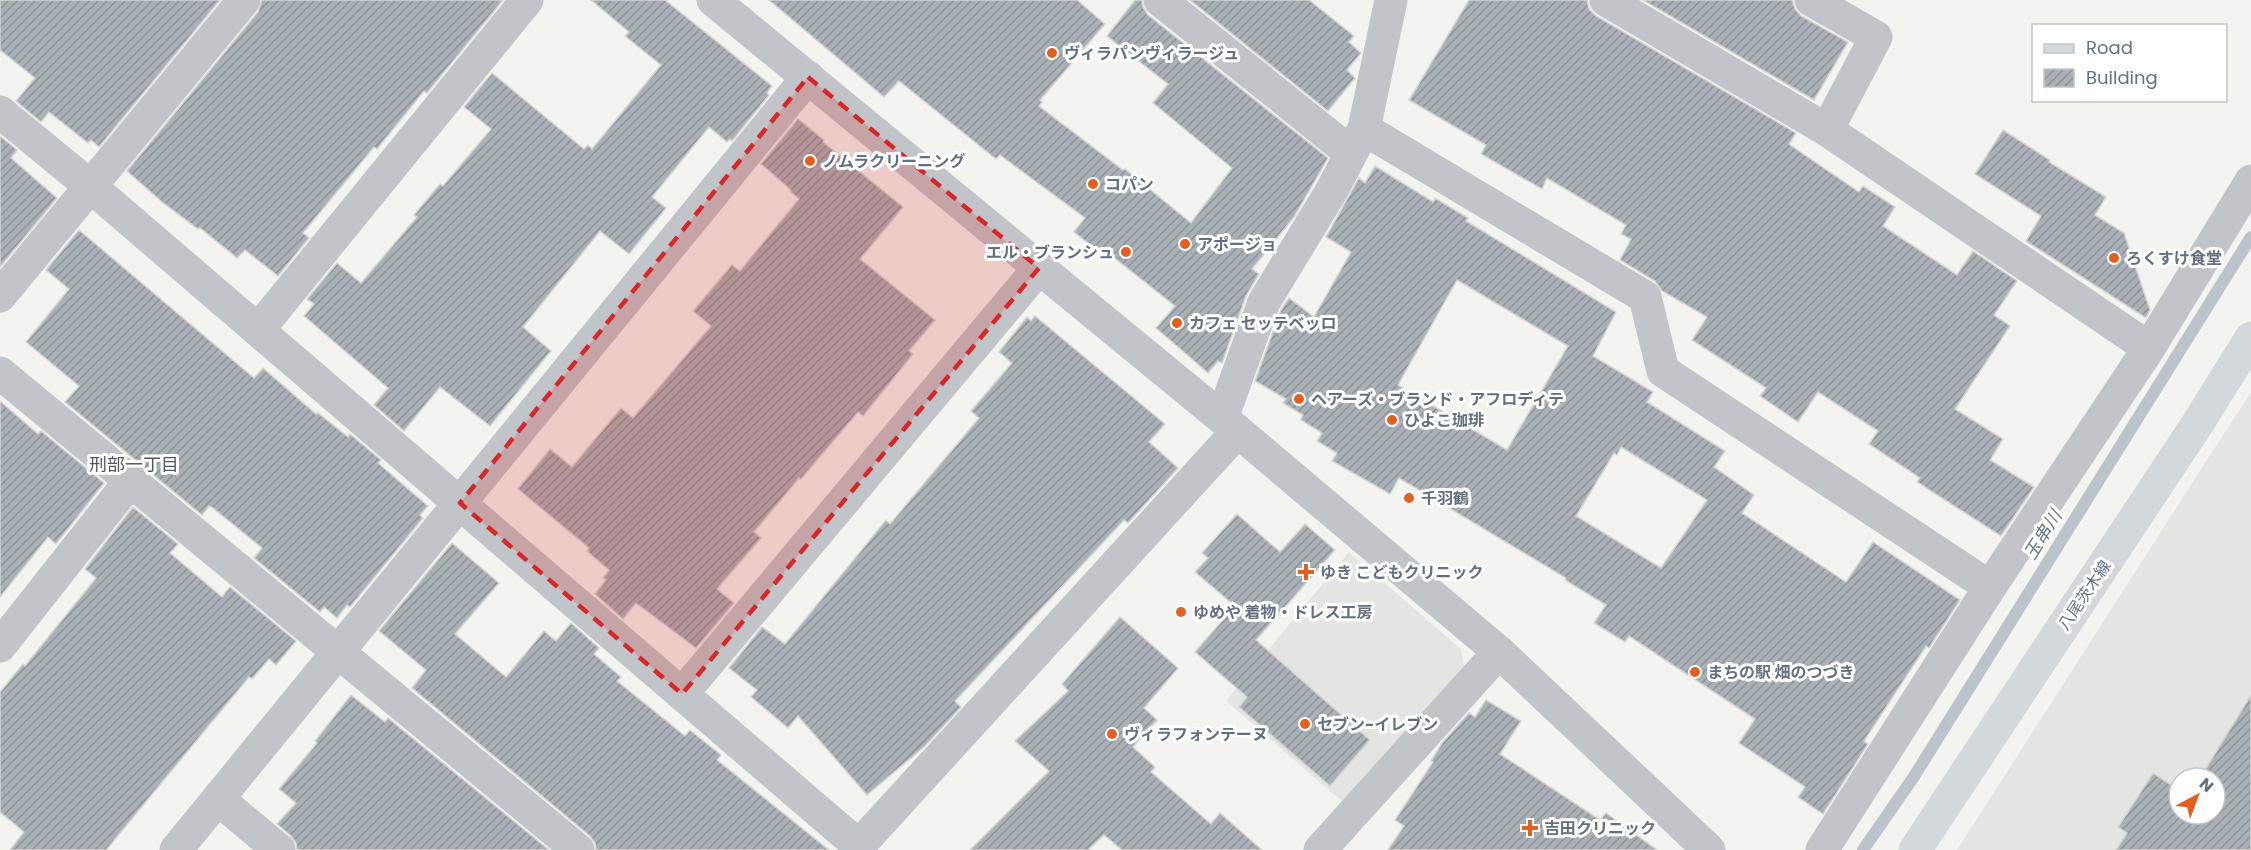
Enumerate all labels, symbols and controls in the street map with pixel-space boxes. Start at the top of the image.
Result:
legend [2032,24,2227,102]
text: Road [2086,35,2133,60]
place label: ヴィラパンヴィラージュ [1064,42,1239,65]
marker: ヴィラパンヴィラージュ [1045,46,1059,60]
text: Building [2086,65,2158,90]
place label: ノムラクリーニング [822,150,965,173]
marker: ノムラクリーニング [803,154,817,168]
place label: コパン [1105,173,1154,196]
marker: コパン [1086,177,1100,191]
place label: アポージョ [1197,233,1277,256]
marker: アポージョ [1178,237,1192,251]
place label: エル・ブランシュ [986,241,1114,264]
marker: エル・ブランシュ [1119,245,1133,259]
place label: ろくすけ食堂 [2126,247,2222,270]
marker: ろくすけ食堂 [2107,251,2121,265]
place label: カフェ セッテベッロ [1189,312,1336,335]
marker: カフェ セッテベッロ [1170,316,1184,330]
place label: ヘアーズ・ブランド・アフロディテ [1311,388,1564,411]
marker: ヘアーズ・ブランド・アフロディテ [1292,392,1306,406]
place label: ひよこ珈琲 [1404,409,1484,432]
marker: ひよこ珈琲 [1385,413,1399,427]
district label: 刑部一丁目 [89,452,179,477]
place label: 千羽鶴 [1421,487,1469,510]
marker: 千羽鶴 [1402,491,1416,505]
water label: 玉串川 [2018,504,2069,564]
street label: 八尾茨木線 [2053,556,2116,635]
place label: ゆき こどもクリニック [1320,561,1483,584]
marker: ゆき こどもクリニック [1297,563,1315,581]
place label: ゆめや 着物・ドレス工房 [1193,601,1372,624]
marker: ゆめや 着物・ドレス工房 [1174,605,1188,619]
place label: まちの駅 畑のつづき [1707,661,1854,684]
marker: まちの駅 畑のつづき [1688,665,1702,679]
place label: セブン-イレブン [1317,713,1438,736]
marker: セブン-イレブン [1298,717,1312,731]
place label: ヴィラフォンテーヌ [1124,723,1268,746]
marker: ヴィラフォンテーヌ [1105,727,1119,741]
north arrow [2167,766,2227,826]
text: N [2194,772,2219,798]
place label: 吉田クリニック [1544,817,1656,840]
marker: 吉田クリニック [1521,819,1539,837]

